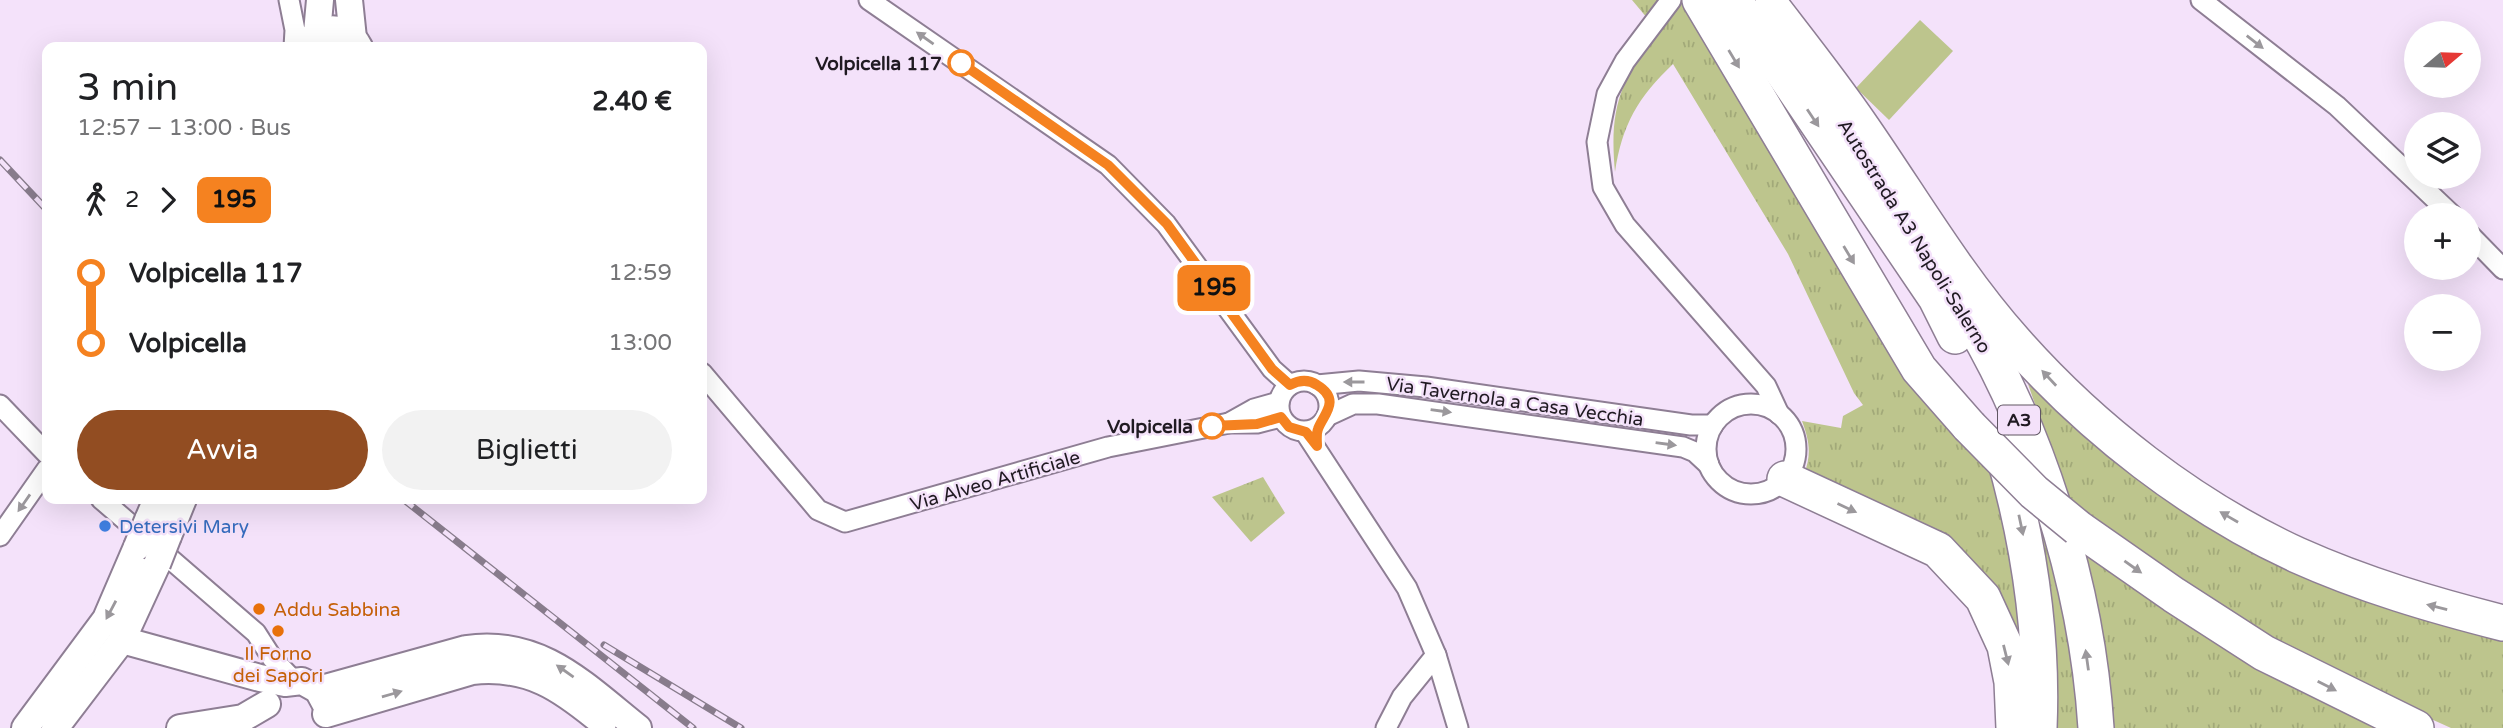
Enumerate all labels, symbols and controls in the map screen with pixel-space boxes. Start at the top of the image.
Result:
north arrow [2404,21,2482,98]
map controls [2404,21,2481,371]
one-way arrow [916,31,934,45]
one-way arrow [2246,34,2264,49]
one-way arrow [1728,49,1741,68]
marker: Volpicella 117 [948,50,974,76]
place label: Volpicella 117 [815,53,942,76]
text: 3 min [77,65,178,111]
text: 2.40 € [592,86,672,117]
one-way arrow [1806,109,1820,127]
button: layers [2404,112,2481,189]
text: 12:57 – 13:00 · Bus [77,114,291,142]
street label: Autostrada A3 Napoli-Salerno [1833,116,1995,358]
icon: walk [77,181,115,219]
icon: forward [149,181,187,219]
text: 195 [211,185,257,214]
text: 2 [125,186,139,214]
button: + [2404,203,2481,280]
one-way arrow [1843,246,1855,265]
text: Volpicella 117 [129,258,303,289]
text: 12:59 [608,259,672,287]
line badge: 195 [1174,265,1254,311]
text: 195 [1191,273,1237,302]
button: − [2404,294,2481,371]
text: Volpicella [129,328,247,359]
text: 13:00 [608,329,672,357]
one-way arrow [2041,369,2057,387]
street label: Via Tavernola a Casa Vecchia [1385,373,1645,431]
one-way arrow [1343,376,1365,388]
one-way arrow [1430,406,1452,417]
road number: A3 [1998,406,2040,434]
button: Avvia [77,410,368,490]
button: Biglietti [382,410,672,490]
marker: Volpicella [1199,413,1225,439]
place label: Volpicella [1107,416,1193,439]
one-way arrow [1655,439,1677,450]
street label: Via Alveo Artificiale [908,446,1083,516]
one-way arrow [17,494,31,512]
one-way arrow [1837,502,1857,514]
one-way arrow [2219,510,2238,523]
one-way arrow [2016,514,2027,536]
place label: Detersivi Mary [119,516,249,538]
marker: Detersivi Mary [97,518,113,534]
one-way arrow [2124,560,2142,574]
place label: Addu Sabbina [273,599,401,621]
one-way arrow [105,600,116,620]
marker: Addu Sabbina [251,601,267,617]
one-way arrow [2426,601,2447,611]
marker: Il Forno dei Sapori [270,623,286,639]
place label: Il Forno dei Sapori [233,643,323,687]
one-way arrow [2001,644,2012,666]
one-way arrow [2081,649,2092,671]
one-way arrow [556,664,574,678]
one-way arrow [2317,680,2337,691]
one-way arrow [381,689,402,699]

